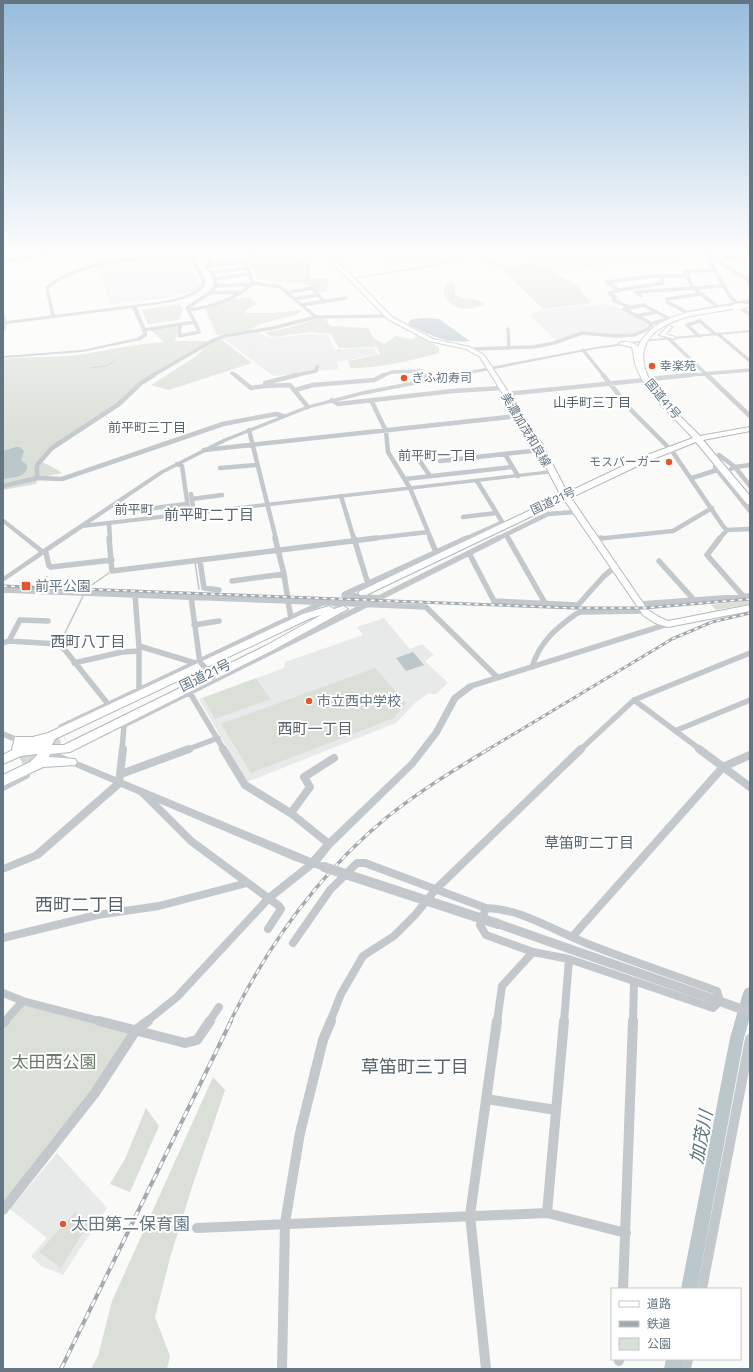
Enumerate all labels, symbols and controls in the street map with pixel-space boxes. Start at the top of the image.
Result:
place label: 幸楽苑 [660,359,696,373]
marker: 幸楽苑 [647,361,657,371]
place label: ぎふ初寿司 [412,371,472,385]
marker: ぎふ初寿司 [399,373,409,383]
street label: 国道41号 [642,376,684,422]
street label: 美濃加茂和良線 [498,390,554,470]
district label: 山手町三丁目 [553,395,631,410]
district label: 前平町三丁目 [108,420,186,435]
district label: 前平町一丁目 [398,448,476,463]
place label: モスバーガー [589,455,661,469]
marker: モスバーガー [664,457,674,467]
street label: 国道21号 [528,485,578,517]
district label: 前平町 [114,502,154,517]
district label: 前平町二丁目 [164,506,254,524]
place label: 前平公園 [35,578,91,594]
marker: 前平公園 [20,580,32,592]
district label: 西町八丁目 [50,633,126,651]
street label: 国道21号 [176,656,234,694]
place label: 市立西中学校 [317,693,401,709]
marker: 市立西中学校 [304,696,314,706]
district label: 西町一丁目 [277,720,353,738]
district label: 草笛町二丁目 [544,834,634,852]
district label: 西町二丁目 [35,894,125,915]
park label: 太田西公園 [12,1052,97,1072]
district label: 草笛町三丁目 [361,1056,469,1077]
water label: 加茂川 [686,1107,717,1166]
place label: 太田第二保育園 [71,1214,190,1234]
marker: 太田第二保育園 [58,1219,68,1229]
legend [611,1288,741,1360]
text: 道路 [647,1297,671,1311]
text: 鉄道 [647,1317,671,1331]
text: 公園 [647,1337,671,1351]

